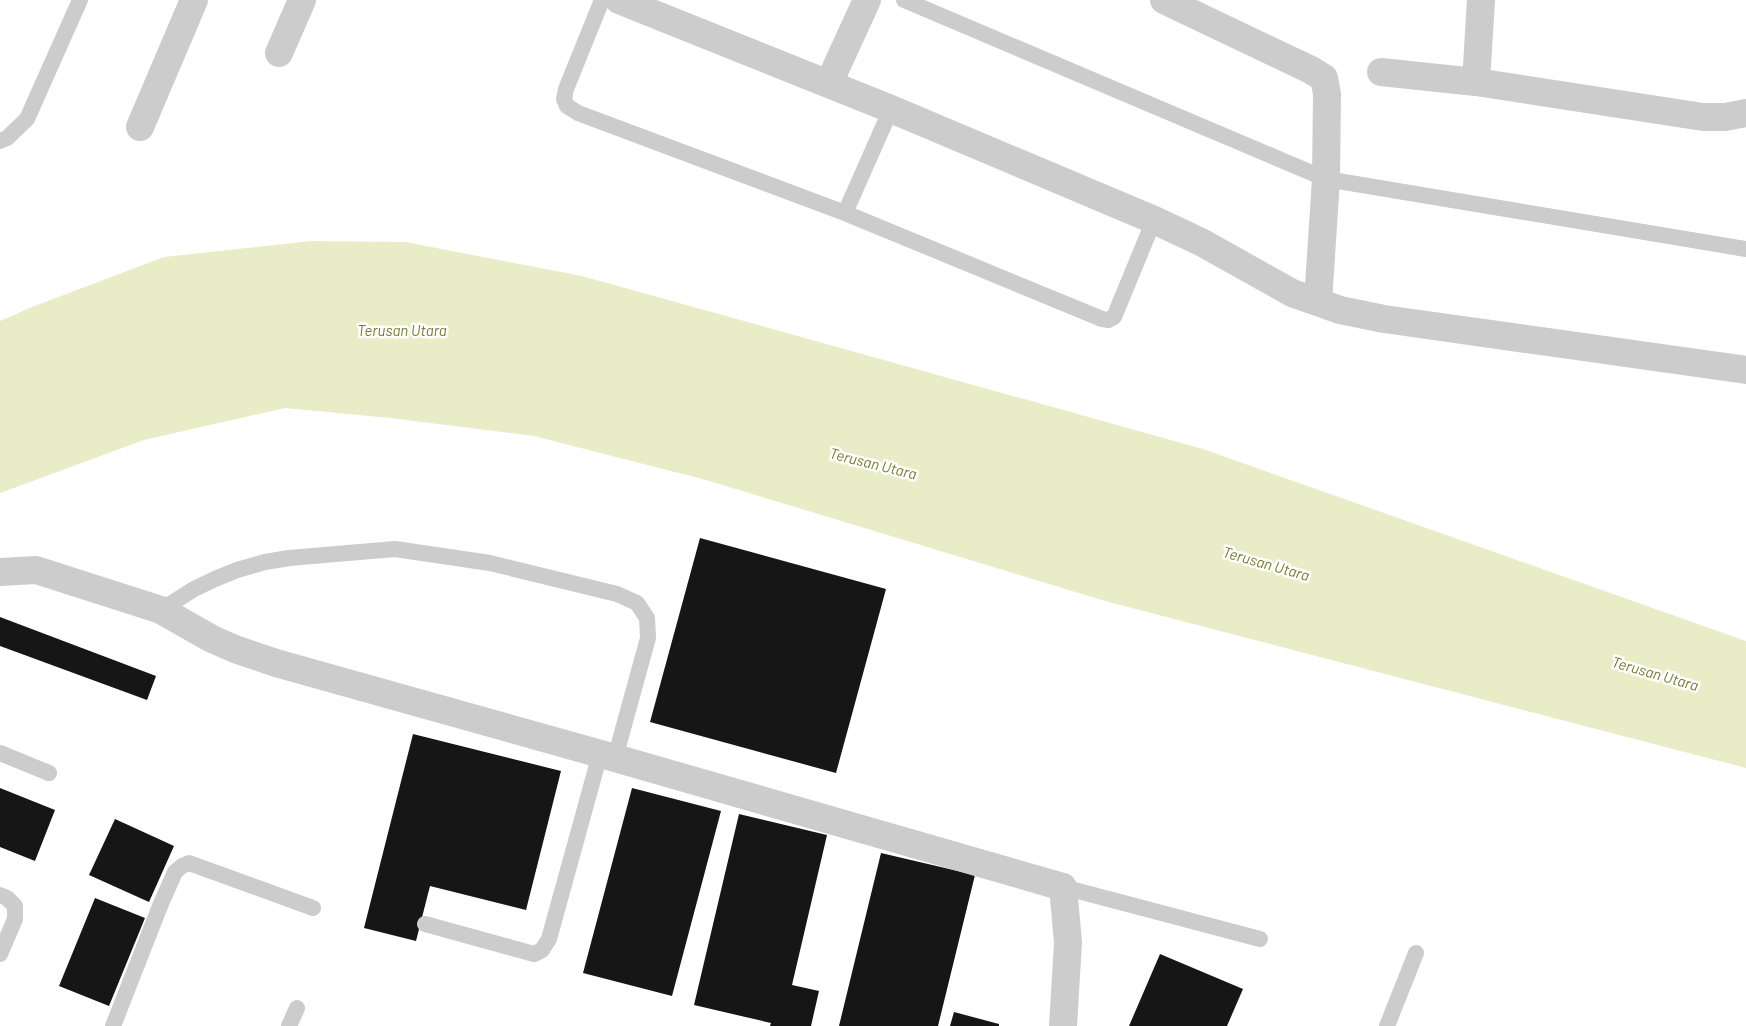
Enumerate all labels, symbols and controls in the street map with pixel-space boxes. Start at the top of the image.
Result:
water label: Terusan Utara [357,321,447,339]
water label: Terusan Utara [828,443,919,483]
water label: Terusan Utara [1221,542,1312,584]
water label: Terusan Utara [1610,652,1701,694]

